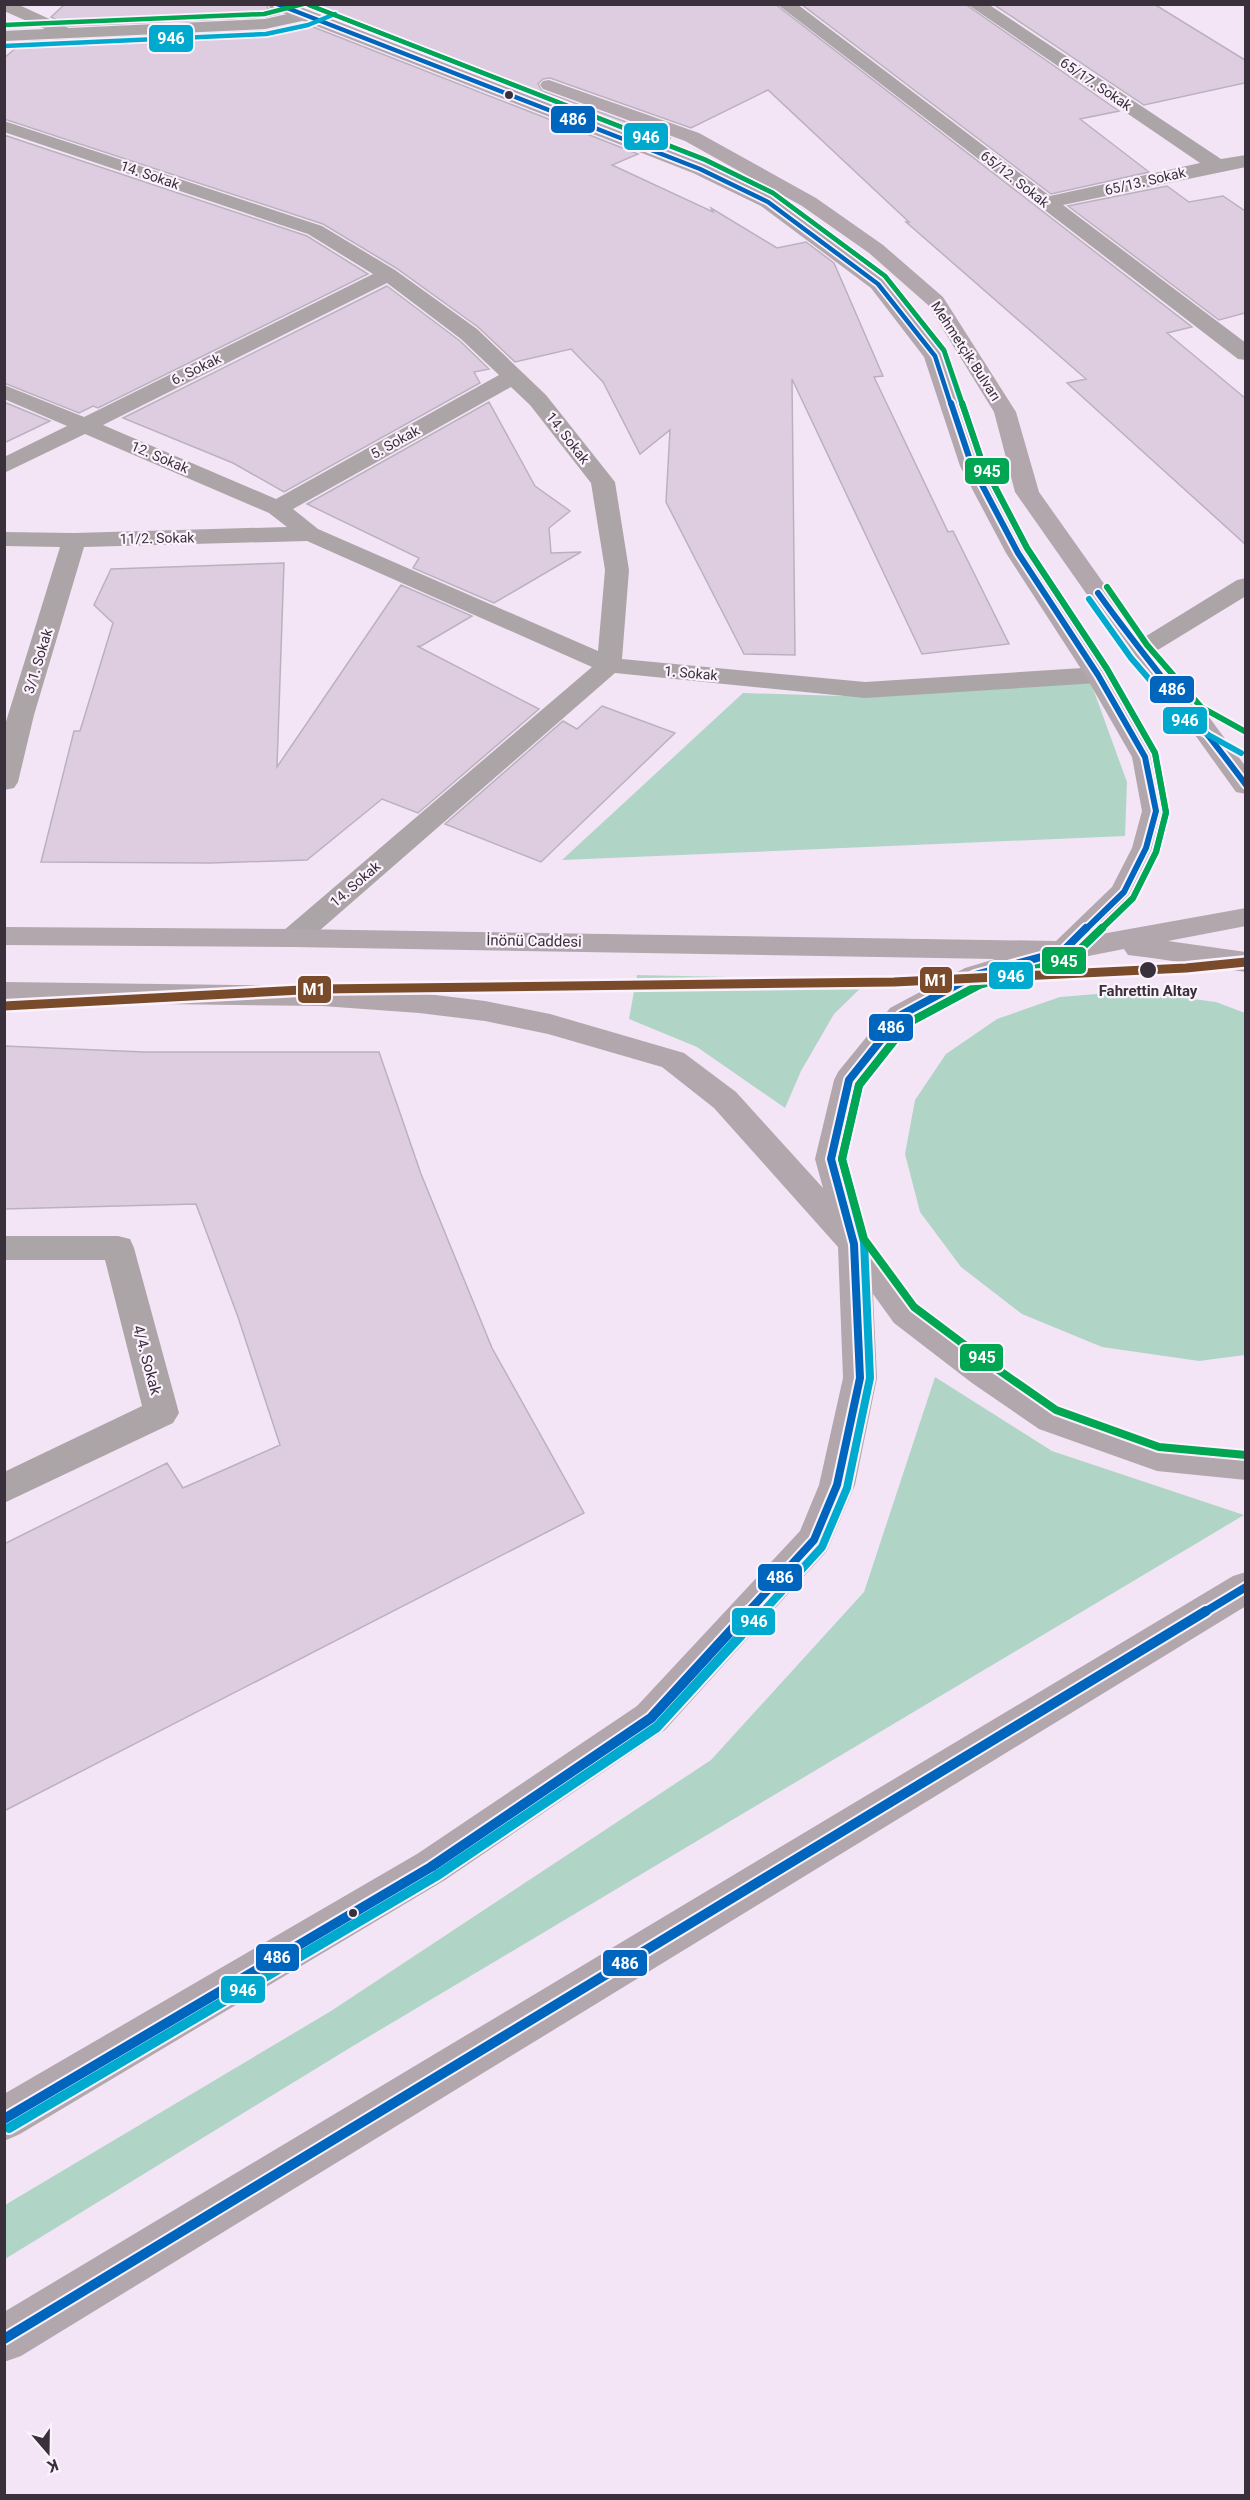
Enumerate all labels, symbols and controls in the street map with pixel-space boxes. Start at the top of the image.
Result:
line badge: 946 [148,24,194,53]
text: 946 [157,29,185,48]
street label: 65/17. Sokak [1057,54,1135,114]
unlabelled marker [503,89,515,101]
line badge: 486 [550,105,596,134]
text: 486 [559,110,587,129]
line badge: 946 [623,122,669,151]
text: 946 [632,128,660,147]
street label: 65/12. Sokak [978,147,1053,211]
street label: 14. Sokak [119,158,182,193]
street label: 65/13. Sokak [1103,164,1188,198]
street label: Mehmetçik Bulvarı [928,298,1004,404]
street label: 6. Sokak [169,350,224,388]
street label: 14. Sokak [543,409,594,468]
street label: 5. Sokak [368,422,423,462]
street label: 12. Sokak [129,438,192,477]
line badge: 945 [964,457,1010,485]
text: 945 [973,462,1001,481]
street label: 11/2. Sokak [120,529,195,547]
street label: 3/1. Sokak [21,626,56,695]
street label: 1. Sokak [664,663,719,683]
line badge: 486 [1149,675,1195,704]
text: 486 [1158,680,1186,699]
line badge: 946 [1162,706,1208,735]
text: 946 [1171,711,1199,730]
street label: 14. Sokak [327,857,384,910]
street label: İnönü Caddesi [486,931,582,951]
line badge: 945 [1041,946,1087,975]
text: 945 [1050,952,1078,971]
marker: Fahrettin Altay [1138,960,1158,980]
line badge: 946 [988,961,1034,990]
line badge: M1 [919,966,953,994]
text: 946 [997,967,1025,986]
text: M1 [924,971,948,990]
line badge: M1 [297,975,332,1004]
text: M1 [302,980,326,999]
place label: Fahrettin Altay [1099,982,1198,1000]
line badge: 486 [868,1013,914,1042]
text: 486 [877,1018,905,1037]
street label: 4/4. Sokak [129,1323,165,1397]
line badge: 945 [959,1343,1004,1372]
text: 945 [968,1348,996,1367]
line badge: 486 [757,1563,803,1592]
text: 486 [766,1568,794,1587]
line badge: 946 [731,1607,776,1636]
text: 946 [740,1612,768,1631]
unlabelled marker [347,1907,359,1919]
line badge: 486 [255,1943,300,1972]
text: 486 [263,1948,291,1967]
line badge: 486 [602,1949,648,1977]
text: 486 [611,1954,639,1973]
line badge: 946 [220,1975,266,2004]
text: 946 [229,1981,257,2000]
north arrow [18,2422,78,2482]
text: K [44,2455,61,2477]

